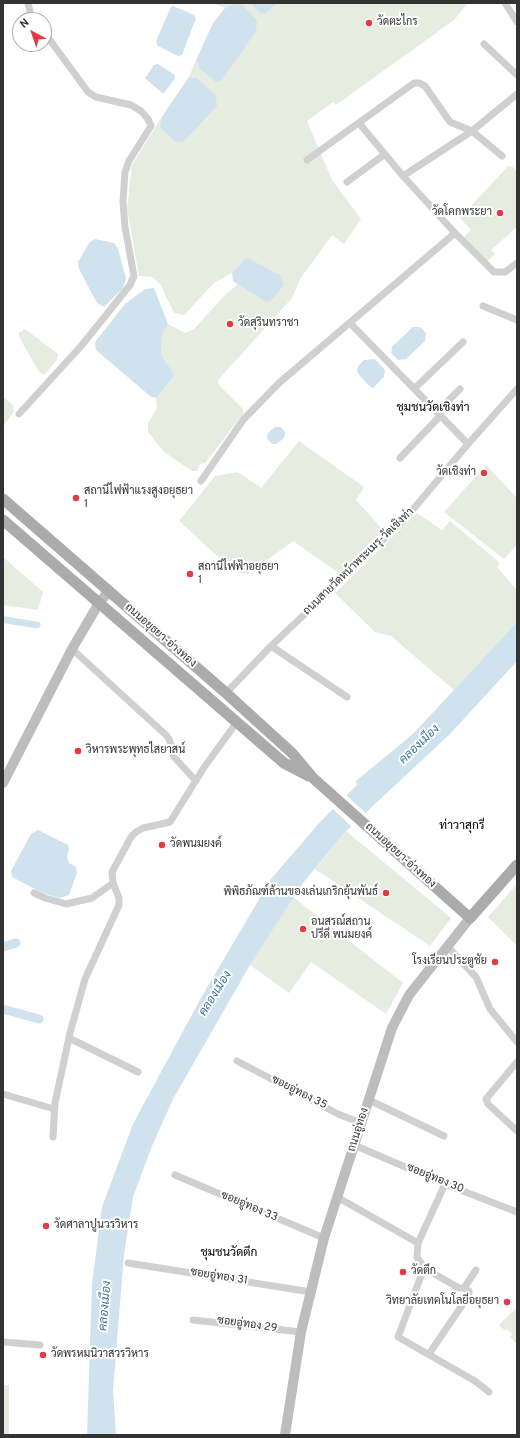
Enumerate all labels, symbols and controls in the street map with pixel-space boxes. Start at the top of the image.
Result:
north arrow [12,12,52,52]
text: N [17,16,32,32]
place label: วัดตะไกร [377,16,418,30]
marker: วัดตะไกร [364,18,374,28]
place label: วัดโคกพระยา [432,206,492,220]
marker: วัดโคกพระยา [495,208,505,218]
place label: วัดสุรินทราชา [238,317,299,331]
marker: วัดสุรินทราชา [225,319,235,329]
district label: ชุมชนวัดเชิงท่า [397,402,469,416]
place label: วัดเชิงท่า [436,466,476,480]
marker: วัดเชิงท่า [479,468,489,478]
place label: สถานีไฟฟ้าแรงสูงอยุธยา 1 [84,485,193,511]
marker: สถานีไฟฟ้าแรงสูงอยุธยา 1 [71,493,81,503]
street label: ถนนสายวัดหน้าพระเมรุ-วัดเชิงท่า [301,506,417,618]
place label: สถานีไฟฟ้าอยุธยา 1 [198,561,279,587]
marker: สถานีไฟฟ้าอยุธยา 1 [185,569,195,579]
street label: ถนนอยุธยา-อ่างทอง [121,601,199,671]
water label: คลองเมือง [397,722,443,768]
place label: วิหารพระพุทธไสยาสน์ [86,744,185,758]
marker: วิหารพระพุทธไสยาสน์ [73,746,83,756]
district label: ท่าวาสุกรี [439,820,485,834]
street label: ถนนอยุธยา-อ่างทอง [362,821,438,891]
place label: วัดพนมยงค์ [170,838,222,852]
marker: วัดพนมยงค์ [157,840,167,850]
place label: พิพิธภัณฑ์ล้านของเล่นเกริกยุ้นพันธ์ [223,886,378,900]
marker: พิพิธภัณฑ์ล้านของเล่นเกริกยุ้นพันธ์ [381,888,391,898]
place label: อนุสรณ์สถาน ปรีดี พนมยงค์ [311,916,372,942]
marker: อนุสรณ์สถาน ปรีดี พนมยงค์ [298,924,308,934]
place label: โรงเรียนประตูชัย [412,955,487,969]
marker: โรงเรียนประตูชัย [490,957,500,967]
water label: คลองเมือง [197,969,235,1019]
street label: ซอยอู่ทอง 35 [269,1073,329,1113]
street label: ถนนอู่ทอง [346,1106,372,1154]
street label: ซอยอู่ทอง 30 [404,1161,466,1197]
street label: ซอยอู่ทอง 33 [219,1189,279,1225]
place label: วัดศาลาปูนวรวิหาร [54,1219,138,1233]
marker: วัดศาลาปูนวรวิหาร [41,1221,51,1231]
district label: ชุมชนวัดตึก [201,1247,257,1261]
place label: วัดตึก [411,1265,436,1279]
street label: ซอยอู่ทอง 31 [189,1266,249,1288]
marker: วัดตึก [398,1267,408,1277]
water label: คลองเมือง [97,1280,115,1332]
place label: วิทยาลัยเทคโนโลยีอยุธยา [386,1295,499,1309]
marker: วิทยาลัยเทคโนโลยีอยุธยา [502,1297,512,1307]
street label: ซอยอู่ทอง 29 [216,1314,278,1336]
place label: วัดพรหมนิวาสวรวิหาร [51,1348,149,1362]
marker: วัดพรหมนิวาสวรวิหาร [38,1350,48,1360]

